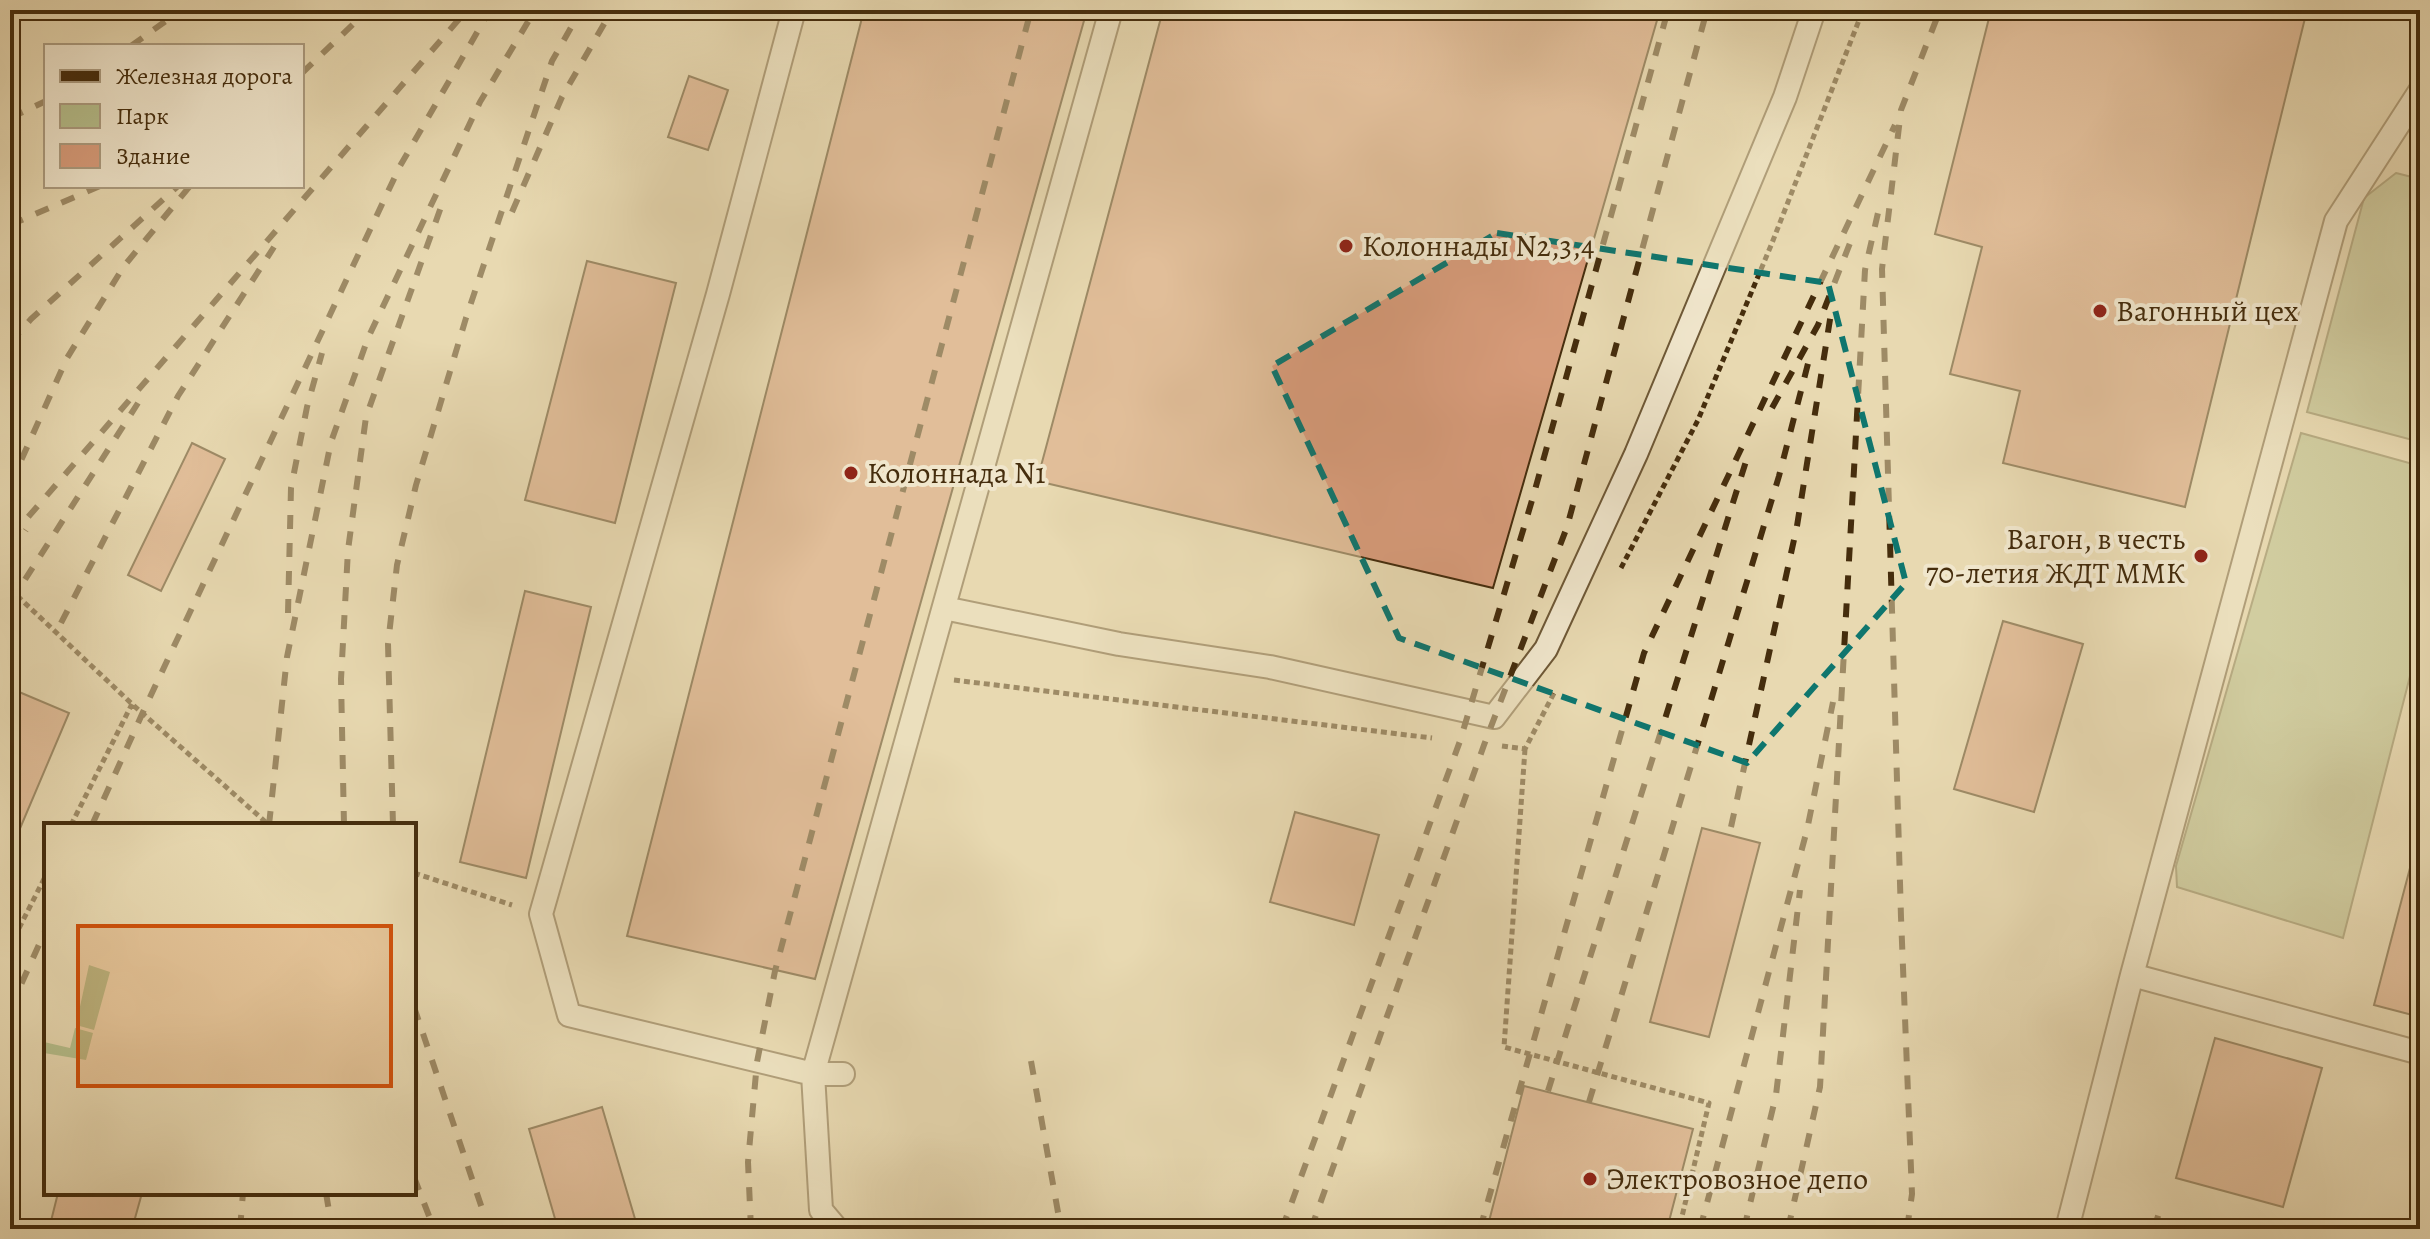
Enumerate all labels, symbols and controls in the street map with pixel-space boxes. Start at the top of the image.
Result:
legend [44,44,304,188]
text: Железная дорога [116,60,292,92]
text: Парк [116,100,169,132]
text: Здание [116,140,191,172]
place label: Колоннады N2,3,4 [1362,226,1594,266]
marker: Колоннады N2,3,4 [1337,237,1355,255]
place label: Вагонный цех [2116,291,2299,331]
marker: Вагонный цех [2091,302,2109,320]
place label: Колоннада N1 [867,453,1046,493]
marker: Колоннада N1 [842,464,860,482]
place label: Вагон, в честь 70-летия ЖДТ ММК [1926,519,2185,593]
marker: Вагон, в честь 70-летия ЖДТ ММК [2192,547,2210,565]
inset map [44,823,416,1195]
place label: Электровозное депо [1606,1159,1868,1199]
marker: Электровозное депо [1581,1170,1599,1188]

